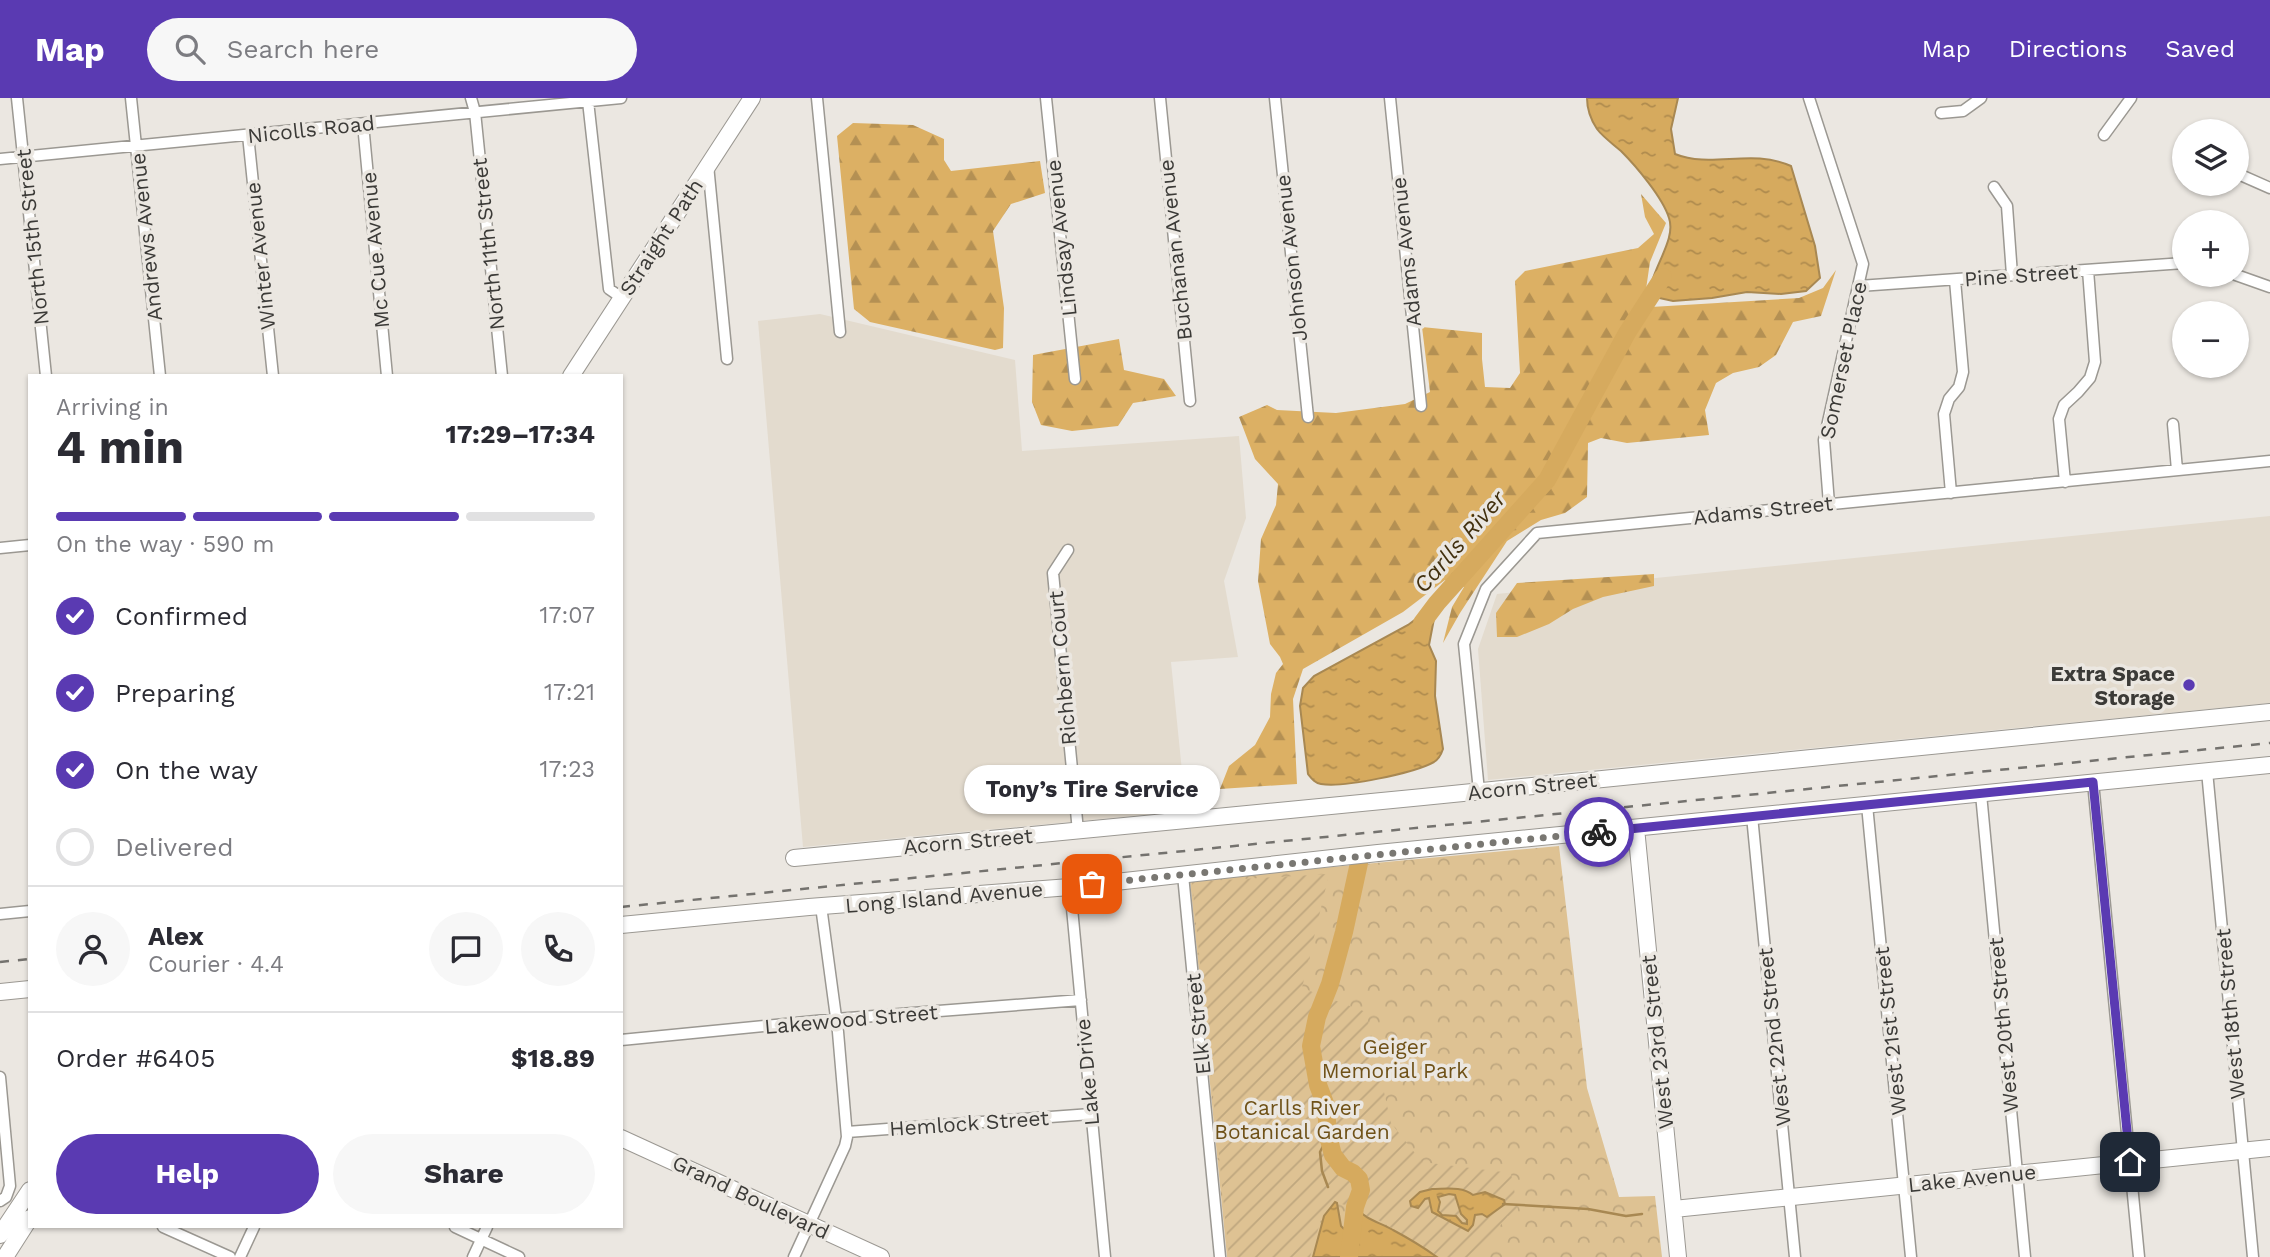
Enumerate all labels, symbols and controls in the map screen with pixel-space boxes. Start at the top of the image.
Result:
search box [147,18,637,81]
text: Map [35,30,105,69]
icon: search [171,30,209,68]
text: Search here [227,34,379,64]
text: Map [1922,35,1971,63]
text: Directions [2009,35,2127,63]
text: Saved [2165,35,2235,63]
street label: Nicolls Road [246,110,376,148]
map controls [2172,119,2249,378]
button: layers [2172,119,2249,196]
street label: North 15th Street [10,148,54,326]
street label: Andrews Avenue [125,152,167,322]
street label: North 11th Street [467,157,509,331]
street label: Lindsay Avenue [1040,158,1082,318]
street label: Buchanan Avenue [1153,158,1197,342]
street label: Mc Cue Avenue [356,171,394,329]
street label: Johnson Avenue [1270,173,1312,343]
street label: Straight Path [614,174,708,300]
street label: Adams Avenue [1386,176,1426,328]
street label: Winter Avenue [240,181,280,331]
button: + [2172,210,2249,287]
street label: Pine Street [1963,259,2079,291]
street label: Somerset Place [1814,279,1872,441]
button: − [2172,301,2249,378]
text: Arriving in [56,394,169,421]
text: 17:29–17:34 [446,419,595,449]
text: 4 min [56,420,184,474]
water label: Carlls River [1408,485,1512,599]
street label: Adams Street [1692,490,1834,530]
text: On the way · 590 m [56,531,274,558]
street label: Richbern Court [1043,590,1081,746]
icon: check [56,597,94,635]
text: Confirmed [115,601,248,631]
text: 17:07 [540,602,595,629]
place label: Extra Space Storage [2051,661,2175,710]
icon: check [56,674,94,712]
marker: Extra Space Storage [2181,677,2197,693]
text: Preparing [115,678,235,708]
text: 17:21 [544,679,595,706]
icon: check [56,751,94,789]
text: On the way [115,755,258,785]
text: 17:23 [540,756,595,783]
callout: Tony’s Tire Service [964,765,1220,814]
street label: Acorn Street [1466,767,1598,805]
text: Tony’s Tire Service [985,776,1199,803]
courier [1564,797,1634,867]
icon: bike [1580,813,1618,851]
street label: Acorn Street [902,823,1034,859]
text: Delivered [115,832,234,862]
pin [1062,854,1122,914]
icon: bag [1073,865,1111,903]
street label: Long Island Avenue [844,876,1044,918]
button: person [56,912,130,986]
button: chat [429,912,503,986]
button: phone [521,912,595,986]
text: Alex [148,921,204,951]
street label: West 18th Street [2210,927,2250,1101]
street label: West 20th Street [1983,936,2023,1114]
street label: West 21st Street [1869,945,1911,1116]
street label: West 22nd Street [1752,946,1796,1128]
text: Courier · 4.4 [148,951,284,978]
street label: West 23rd Street [1635,954,1679,1130]
street label: Elk Street [1180,972,1216,1076]
street label: Lakewood Street [763,999,939,1039]
street label: Lake Drive [1070,1017,1104,1127]
park label: Geiger Memorial Park [1322,1034,1468,1083]
text: Order #6405 [56,1043,215,1073]
text: $18.89 [511,1043,595,1073]
park label: Carlls River Botanical Garden [1214,1095,1390,1144]
street label: Hemlock Street [888,1105,1050,1141]
pin [2100,1132,2160,1192]
button: Help [56,1134,319,1214]
button: Share [333,1134,595,1214]
icon: home [2111,1143,2149,1181]
street label: Grand Boulevard [669,1150,833,1244]
street label: Lake Avenue [1907,1159,2037,1197]

